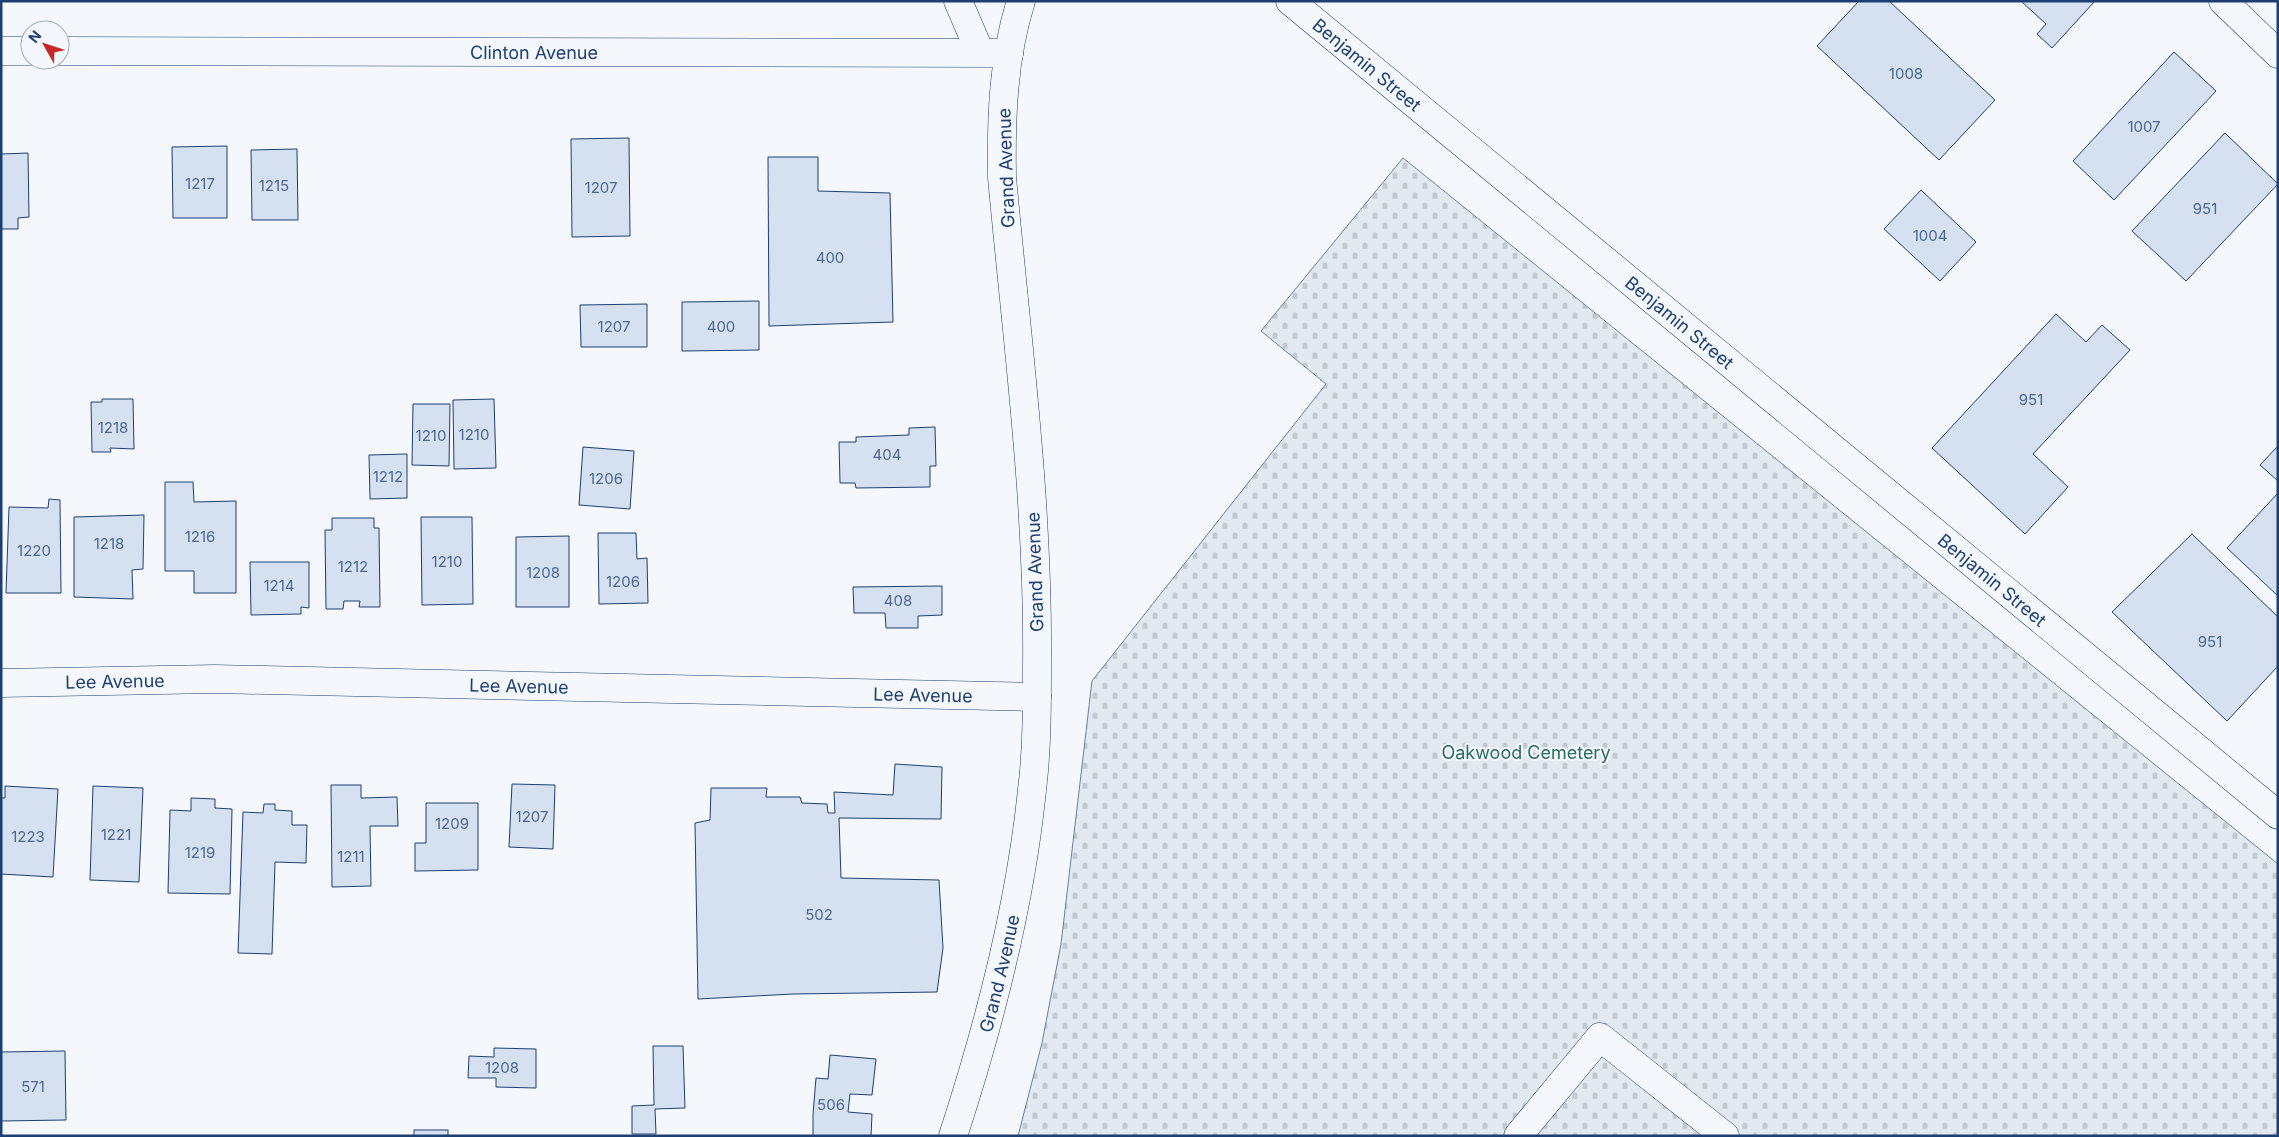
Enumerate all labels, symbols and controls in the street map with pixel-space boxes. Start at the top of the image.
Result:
street label: Benjamin Street [1309,14,1426,115]
north arrow [20,20,70,70]
text: N [25,27,44,46]
street label: Clinton Avenue [470,41,598,63]
house number: 1008 [1889,64,1923,83]
street label: Grand Avenue [993,108,1019,228]
house number: 1007 [2127,117,2161,136]
house number: 1217 [185,174,215,193]
house number: 1215 [259,176,289,195]
house number: 1207 [585,178,617,197]
house number: 951 [2193,199,2217,218]
house number: 1004 [1913,226,1947,245]
house number: 400 [816,248,844,267]
street label: Benjamin Street [1621,271,1738,373]
house number: 1207 [598,317,630,336]
house number: 400 [707,317,735,336]
house number: 951 [2019,390,2043,409]
house number: 1218 [98,418,128,437]
house number: 1210 [459,425,489,444]
house number: 1210 [416,426,446,445]
house number: 404 [873,445,901,464]
house number: 1212 [373,467,403,486]
house number: 1206 [589,469,623,488]
street label: Grand Avenue [1022,512,1048,632]
house number: 1216 [185,527,215,546]
street label: Benjamin Street [1934,529,2051,630]
house number: 1218 [94,534,124,553]
house number: 1220 [17,541,51,560]
house number: 1210 [432,552,462,571]
house number: 1212 [338,557,368,576]
house number: 1208 [526,563,560,582]
house number: 1206 [606,572,640,591]
house number: 1214 [263,576,295,595]
house number: 408 [884,591,912,610]
house number: 951 [2198,632,2222,651]
street label: Lee Avenue [65,669,165,692]
street label: Lee Avenue [469,674,569,697]
street label: Lee Avenue [873,683,973,706]
park label: Oakwood Cemetery [1441,742,1611,763]
house number: 1207 [516,807,548,826]
house number: 1209 [435,814,469,833]
house number: 1221 [101,825,131,844]
house number: 1223 [11,827,45,846]
house number: 1219 [185,843,215,862]
house number: 1211 [337,847,365,866]
house number: 502 [805,905,833,924]
street label: Grand Avenue [975,913,1023,1035]
house number: 1208 [485,1058,519,1077]
house number: 571 [21,1077,45,1096]
house number: 506 [817,1095,845,1114]

